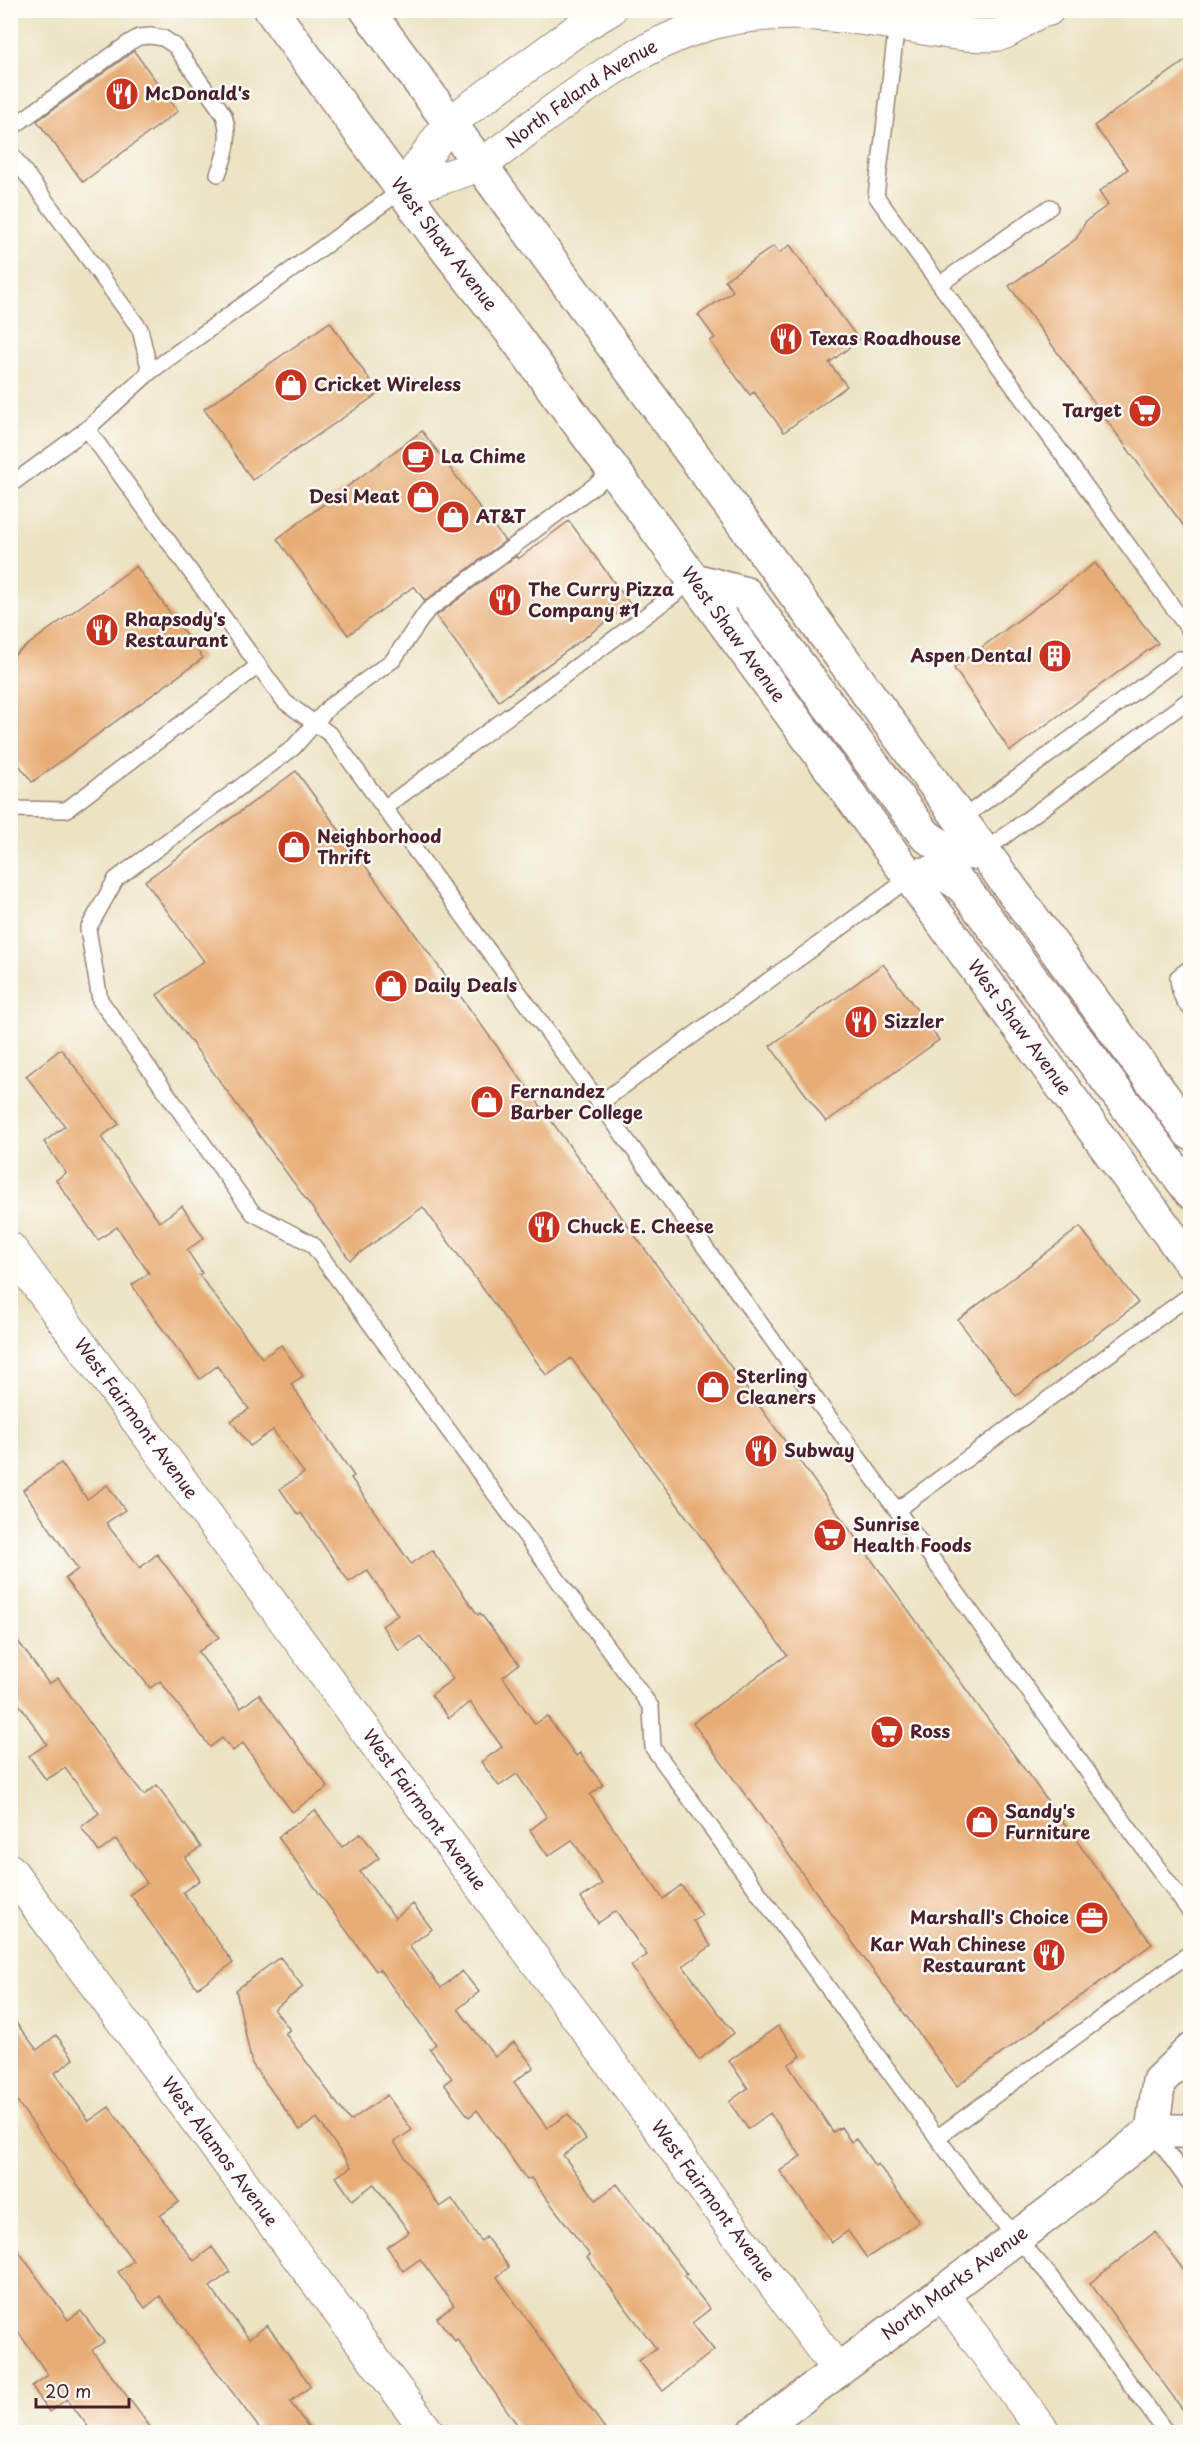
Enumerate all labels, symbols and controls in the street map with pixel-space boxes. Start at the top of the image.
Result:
street label: North Feland Avenue [499,31,662,154]
restaurant icon: McDonald's [104,76,140,112]
place label: McDonald's [145,79,251,106]
street label: West Shaw Avenue [385,171,505,316]
restaurant icon: Texas Roadhouse [768,321,804,357]
place label: Texas Roadhouse [809,324,961,351]
shop icon: Cricket Wireless [273,367,309,403]
place label: Cricket Wireless [314,370,461,397]
supermarket icon: Target [1127,393,1163,429]
place label: Target [1062,396,1122,423]
cafe icon: La Chime [400,439,436,475]
place label: La Chime [441,442,526,469]
shop icon: Desi Meat [405,479,441,515]
place label: Desi Meat [309,482,400,509]
shop icon: AT&T [435,499,471,535]
place label: AT&T [476,502,526,529]
street label: West Shaw Avenue [676,560,793,707]
place label: The Curry Pizza Company #1 [528,575,674,623]
restaurant icon: The Curry Pizza Company #1 [487,582,523,618]
place label: Rhapsody's Restaurant [125,605,229,653]
restaurant icon: Rhapsody's Restaurant [84,612,120,648]
building icon: Aspen Dental [1037,638,1073,674]
place label: Aspen Dental [911,641,1032,668]
place label: Neighborhood Thrift [317,822,442,870]
shop icon: Neighborhood Thrift [276,829,312,865]
street label: West Shaw Avenue [962,953,1079,1100]
shop icon: Daily Deals [373,968,409,1004]
place label: Daily Deals [414,971,517,998]
restaurant icon: Sizzler [843,1004,879,1040]
place label: Sizzler [884,1007,945,1034]
place label: Fernandez Barber College [510,1077,643,1125]
shop icon: Fernandez Barber College [469,1084,505,1120]
restaurant icon: Chuck E. Cheese [526,1209,562,1245]
place label: Chuck E. Cheese [567,1212,714,1239]
street label: West Fairmont Avenue [68,1332,206,1504]
place label: Sterling Cleaners [736,1362,816,1410]
shop icon: Sterling Cleaners [695,1369,731,1405]
restaurant icon: Subway [743,1433,779,1469]
place label: Subway [784,1436,854,1463]
place label: Sunrise Health Foods [853,1510,972,1558]
supermarket icon: Sunrise Health Foods [812,1517,848,1553]
supermarket icon: Ross [869,1714,905,1750]
place label: Ross [910,1717,950,1744]
street label: West Fairmont Avenue [357,1723,494,1895]
place label: Sandy's Furniture [1005,1797,1090,1845]
shop icon: Sandy's Furniture [964,1804,1000,1840]
office icon: Marshall's Choice [1074,1900,1110,1936]
place label: Marshall's Choice [910,1903,1069,1930]
place label: Kar Wah Chinese Restaurant [870,1930,1026,1978]
restaurant icon: Kar Wah Chinese Restaurant [1031,1937,1067,1973]
street label: West Alamos Avenue [156,2070,285,2231]
street label: West Fairmont Avenue [645,2114,782,2286]
street label: North Marks Avenue [875,2218,1033,2346]
scale bar [36,2371,129,2409]
text: 20 m [45,2377,91,2404]

